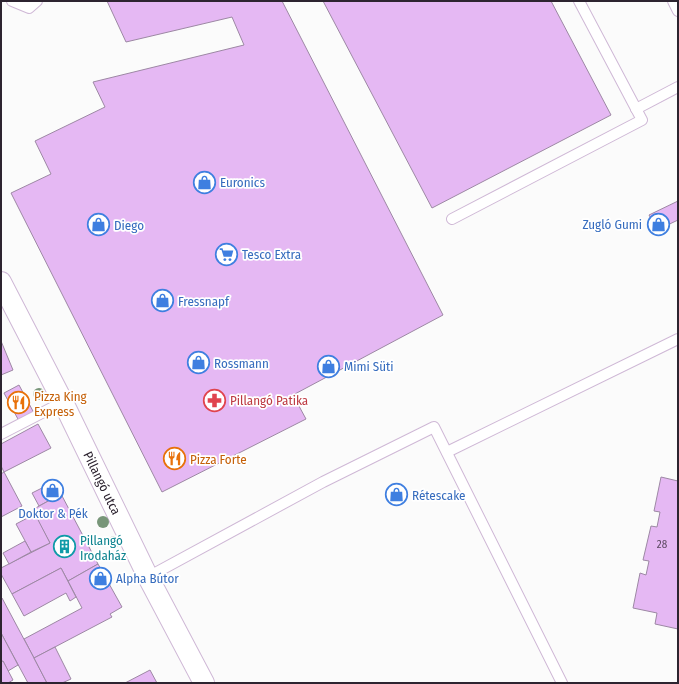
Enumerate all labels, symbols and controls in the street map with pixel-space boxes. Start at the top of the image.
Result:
shop icon: Euronics [192,169,218,195]
place label: Euronics [220,175,265,190]
shop icon: Zugló Gumi [645,211,671,237]
shop icon: Diego [85,212,111,238]
place label: Zugló Gumi [582,217,642,232]
place label: Diego [114,218,144,233]
supermarket icon: Tesco Extra [214,241,240,267]
place label: Tesco Extra [242,247,301,262]
shop icon: Fressnapf [149,288,175,314]
place label: Fressnapf [178,294,230,309]
shop icon: Rossmann [186,350,212,376]
shop icon: Mimi Süti [315,353,341,379]
place label: Rossmann [214,356,269,371]
place label: Mimi Süti [344,359,394,374]
pharmacy icon: Pillangó Patika [201,387,227,413]
place label: Pizza King Express [34,389,88,419]
restaurant icon: Pizza King Express [6,390,32,416]
place label: Pillangó Patika [230,393,308,408]
restaurant icon: Pizza Forte [161,446,187,472]
street label: Pillangó utca [80,449,124,517]
place label: Pizza Forte [190,452,247,467]
shop icon: Doktor & Pék [40,478,66,504]
shop icon: Rétescake [383,482,409,508]
place label: Rétescake [412,488,466,503]
place label: Doktor & Pék [18,506,89,521]
place label: Pillangó Irodaház [80,533,126,563]
building icon: Pillangó Irodaház [52,534,78,560]
house number: 28 [657,538,668,551]
shop icon: Alpha Bútor [87,565,113,591]
place label: Alpha Bútor [116,571,179,586]

